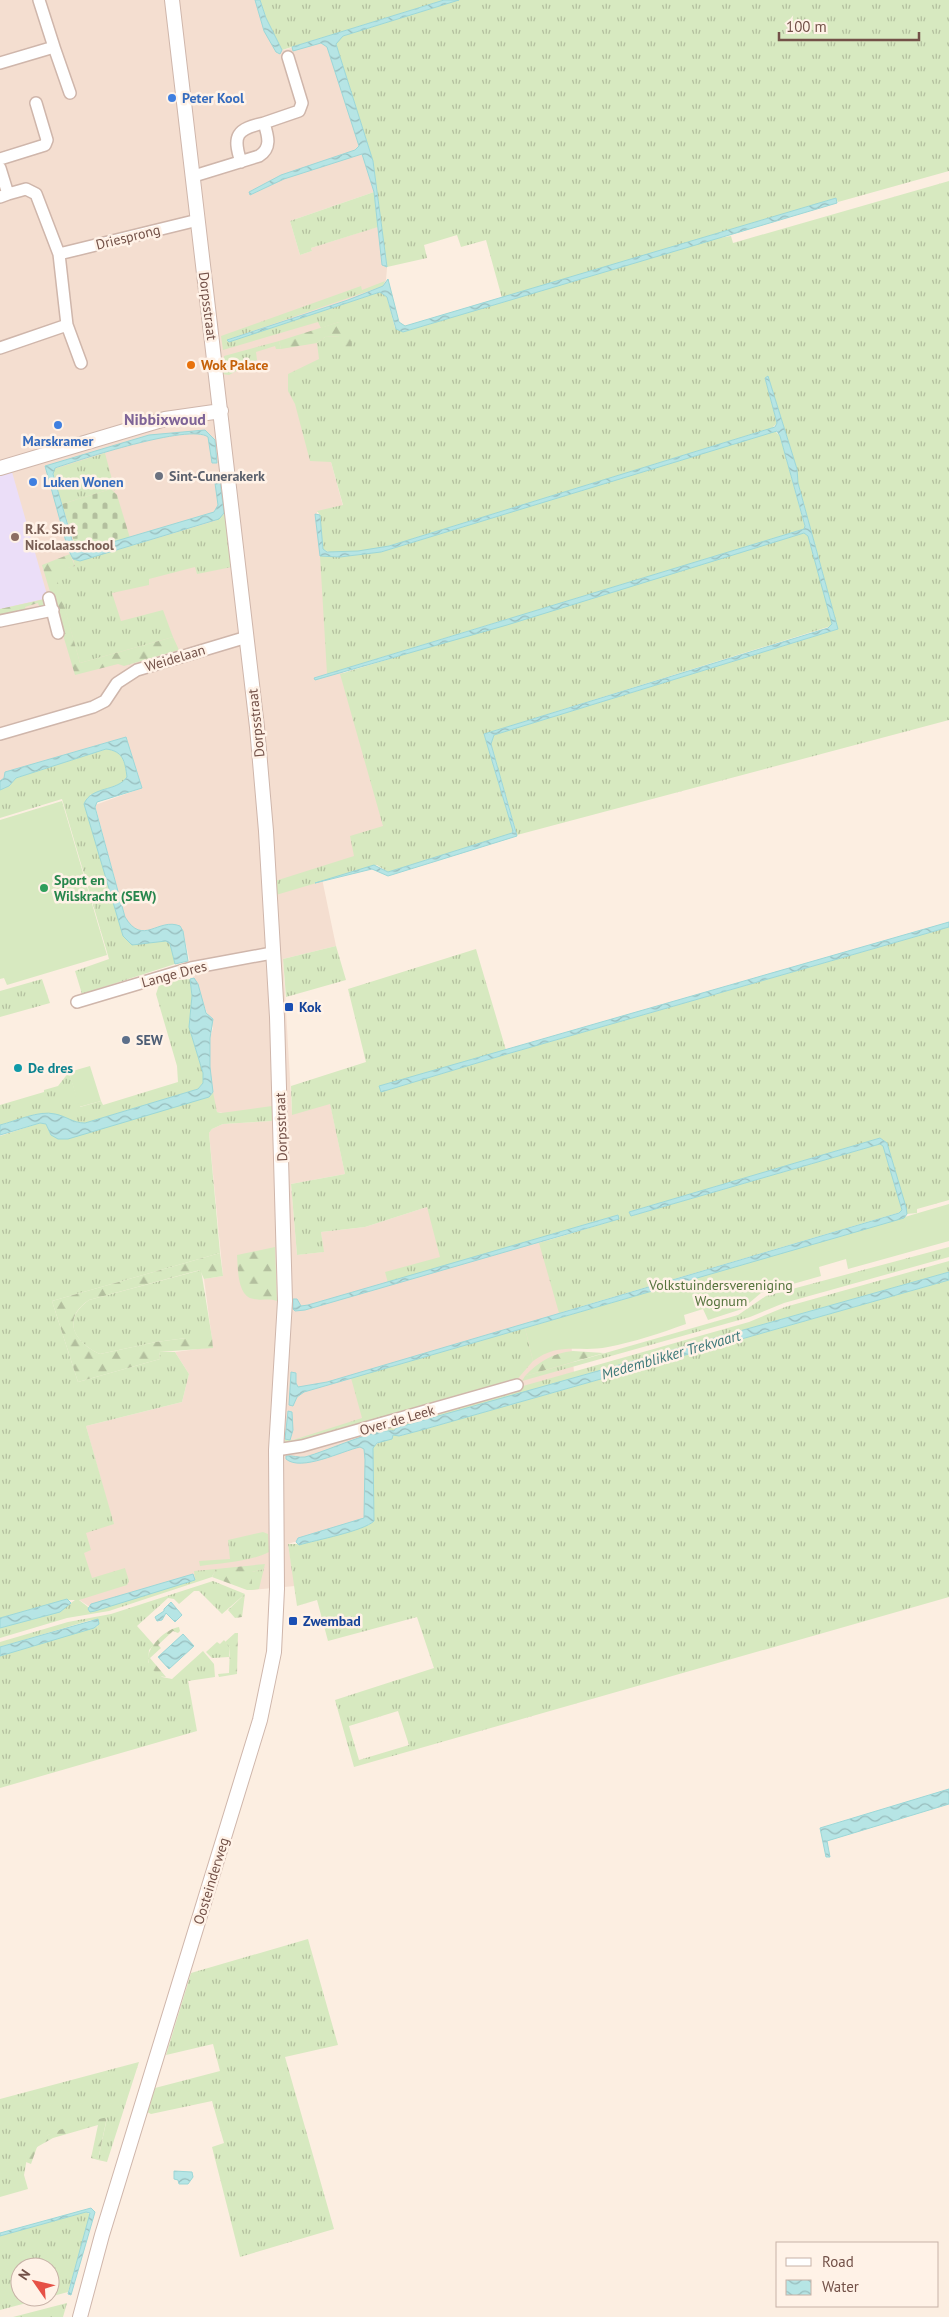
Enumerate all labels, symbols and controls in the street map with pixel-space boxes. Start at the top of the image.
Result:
scale bar [779,10,919,42]
text: 100 m [786,17,827,36]
place label: Peter Kool [182,89,245,107]
marker: Peter Kool [166,92,178,104]
street label: Driesprong [94,220,162,254]
street label: Dorpsstraat [195,271,221,342]
place label: Wok Palace [201,356,268,374]
marker: Wok Palace [185,359,197,371]
district label: Nibbixwoud [124,409,206,429]
marker: Marskramer [52,419,64,431]
place label: Marskramer [23,432,94,450]
place label: Sint-Cunerakerk [169,467,265,485]
marker: Sint-Cunerakerk [153,470,165,482]
place label: Luken Wonen [43,473,124,491]
marker: Luken Wonen [27,476,39,488]
place label: R.K. Sint Nicolaasschool [25,520,115,554]
marker: R.K. Sint Nicolaasschool [9,531,21,543]
street label: Weidelaan [143,640,207,676]
street label: Dorpsstraat [243,688,269,758]
place label: Sport en Wilskracht (SEW) [54,871,157,905]
marker: Sport en Wilskracht (SEW) [38,882,50,894]
street label: Lange Dres [139,957,209,991]
place label: Kok [299,998,322,1016]
marker: Kok [283,1001,295,1013]
place label: SEW [136,1031,164,1049]
marker: SEW [120,1034,132,1046]
place label: De dres [28,1059,73,1077]
marker: De dres [12,1062,24,1074]
street label: Dorpsstraat [271,1092,291,1162]
park label: Volkstuindersvereniging Wognum [648,1276,793,1310]
water label: Medemblikker Trekvaart [599,1325,744,1384]
street label: Over de Leek [357,1401,437,1439]
place label: Zwembad [303,1612,361,1630]
marker: Zwembad [287,1615,299,1627]
street label: Oosteinderweg [189,1835,233,1927]
legend [776,2242,939,2307]
text: Road [822,2252,854,2271]
north arrow [10,2257,60,2307]
text: N [14,2266,34,2284]
text: Water [822,2277,859,2296]

